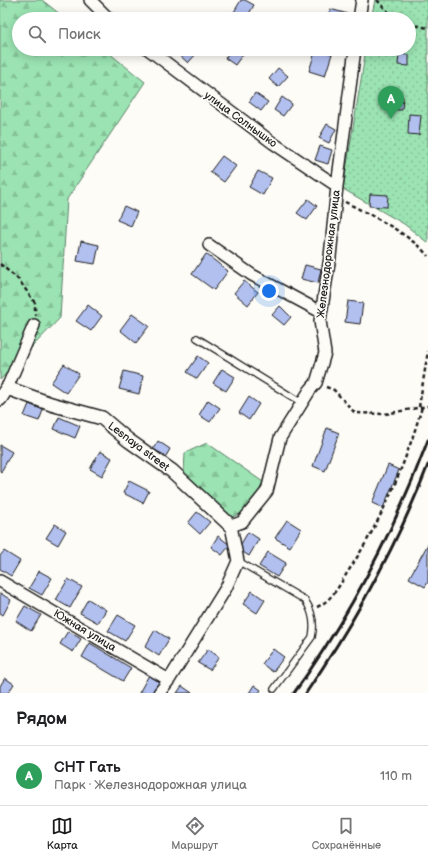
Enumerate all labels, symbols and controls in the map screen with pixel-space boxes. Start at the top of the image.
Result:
search box [12,12,416,56]
icon: search [26,23,48,45]
text: Поиск [58,25,101,44]
pin: A [378,86,404,119]
street label: улица Солнышко [202,89,280,150]
street label: Железнодорожная улица [314,189,343,319]
your location [259,281,279,301]
street label: Lesnaya street [106,419,172,474]
street label: Южная улица [51,607,119,654]
text: Рядом [16,709,67,729]
text: СНТ Гать [54,758,121,777]
text: A [25,768,33,784]
text: 110 m [380,768,412,784]
text: Парк · Железнодорожная улица [54,777,247,793]
tab: Карта [47,815,78,852]
tab: Маршрут [171,815,218,852]
tab: Сохранённые [312,815,381,852]

